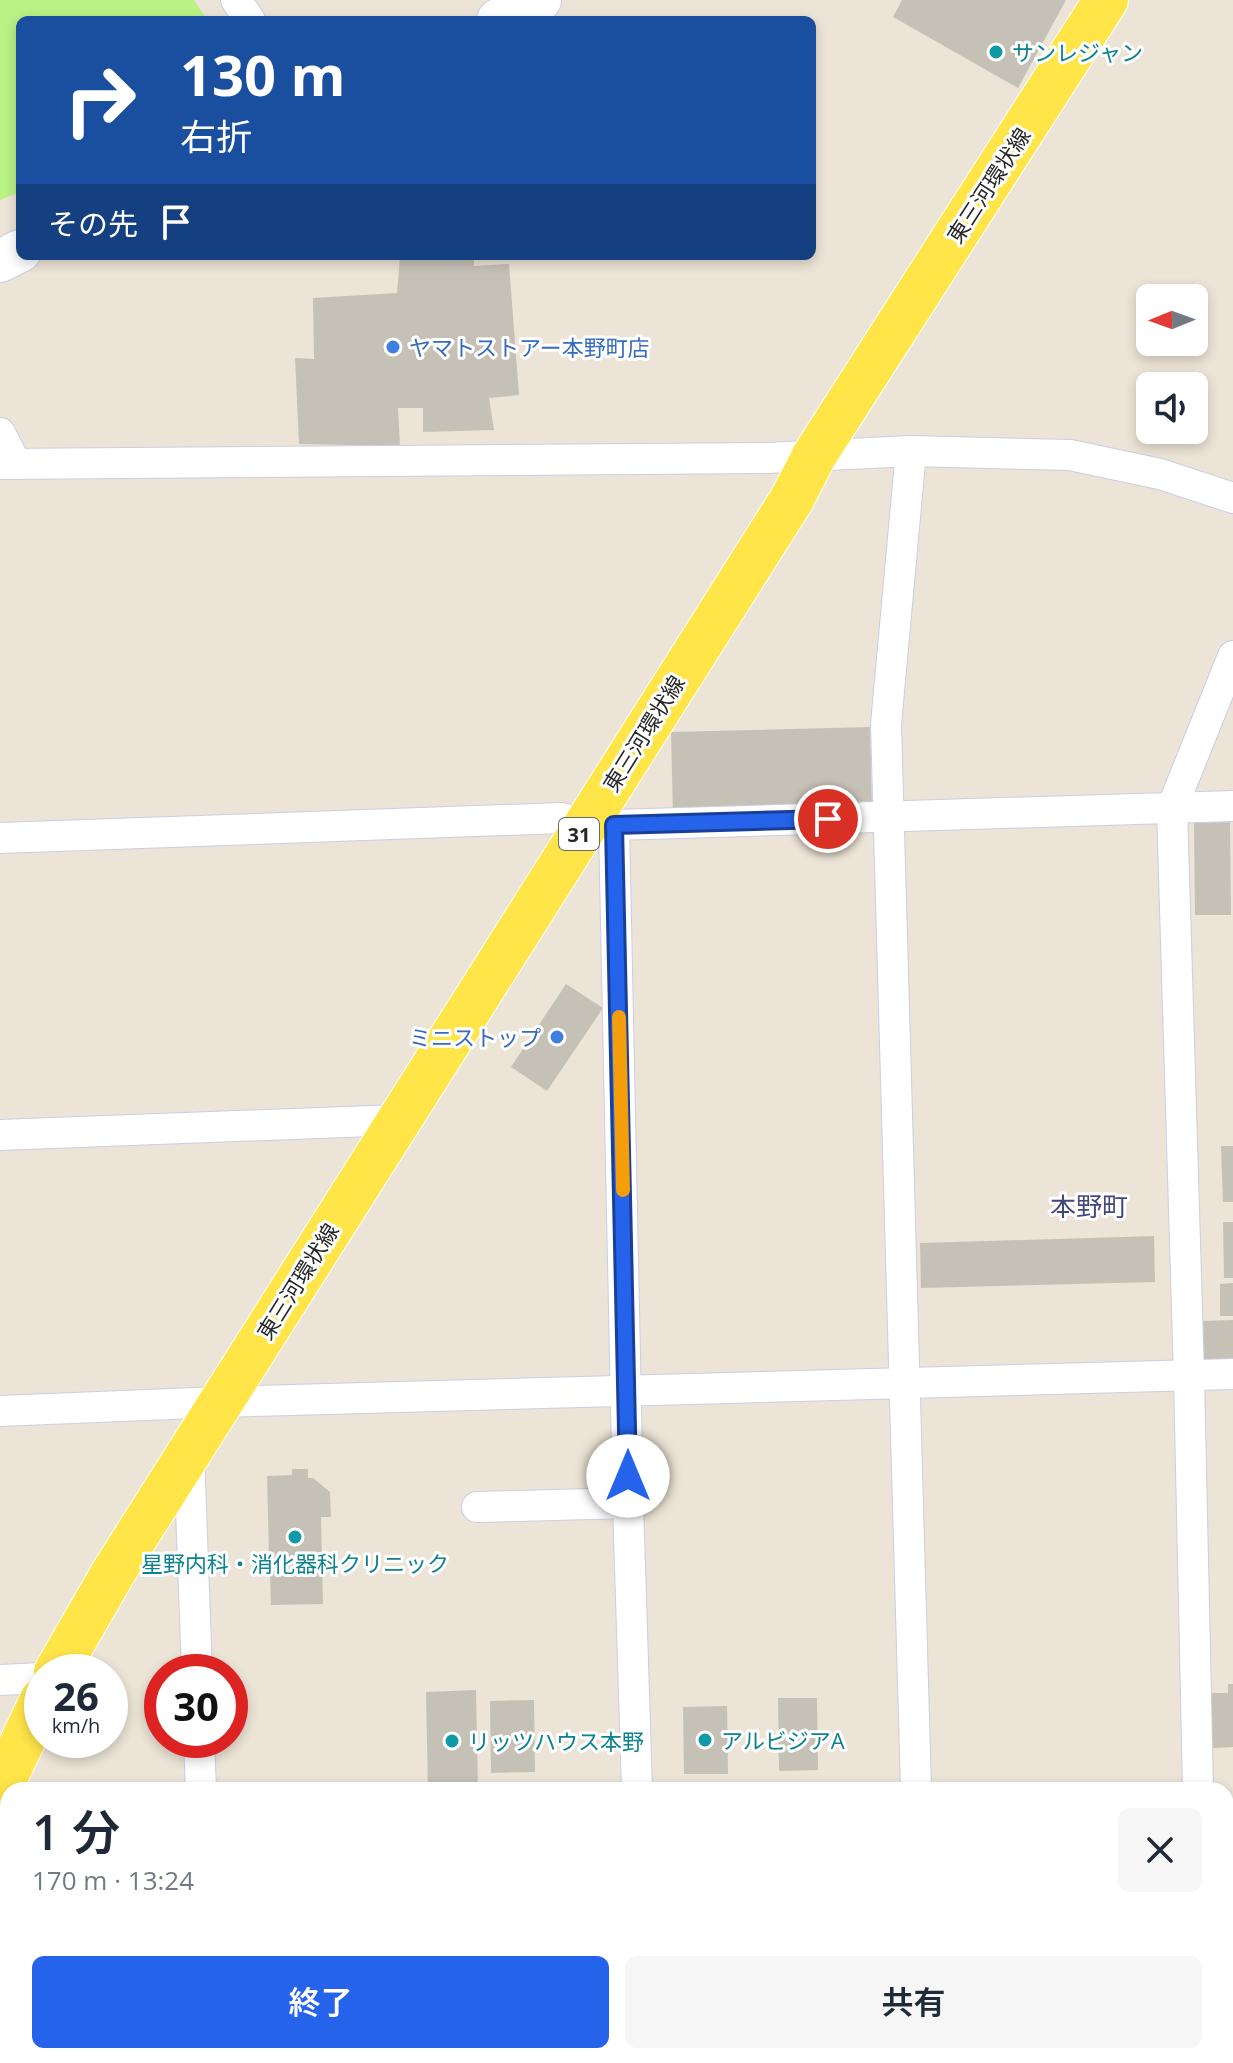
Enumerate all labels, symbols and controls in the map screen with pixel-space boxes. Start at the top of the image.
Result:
text: 130 m [180,36,346,112]
place label: サンレジャン [1012,37,1143,67]
marker: サンレジャン [987,43,1005,61]
icon: right [48,48,152,152]
text: 右折 [180,112,252,161]
street label: 東三河環状線 [939,121,1037,249]
icon: arrive [154,200,198,244]
text: その先 [48,203,138,244]
north arrow [1136,284,1208,356]
map controls [1136,284,1208,444]
place label: ヤマトストアー本野町店 [409,332,650,362]
marker: ヤマトストアー本野町店 [384,338,402,356]
button: sound [1136,372,1208,444]
street label: 東三河環状線 [595,669,691,797]
pin [794,785,862,853]
icon: arrive [806,797,850,841]
road number: 31 [559,818,599,850]
place label: ミニストップ [409,1022,541,1052]
marker: ミニストップ [548,1028,566,1046]
district label: 本野町 [1050,1188,1128,1224]
street label: 東三河環状線 [249,1217,345,1345]
position arrow [586,1434,670,1518]
marker: 星野内科・消化器科クリニック [286,1528,304,1546]
place label: 星野内科・消化器科クリニック [141,1548,449,1578]
speed limit sign: 30 [144,1654,248,1758]
text: 26 [53,1668,99,1723]
text: km/h [52,1712,100,1739]
place label: アルビジアA [721,1725,845,1755]
place label: リッツハウス本野 [468,1726,644,1756]
marker: アルビジアA [696,1731,714,1749]
marker: リッツハウス本野 [443,1732,461,1750]
text: 1 分 [32,1799,120,1864]
button: close [1118,1808,1202,1892]
text: 170 m · 13:24 [32,1862,194,1898]
button: 終了 [32,1956,609,2048]
button: 共有 [625,1956,1202,2048]

